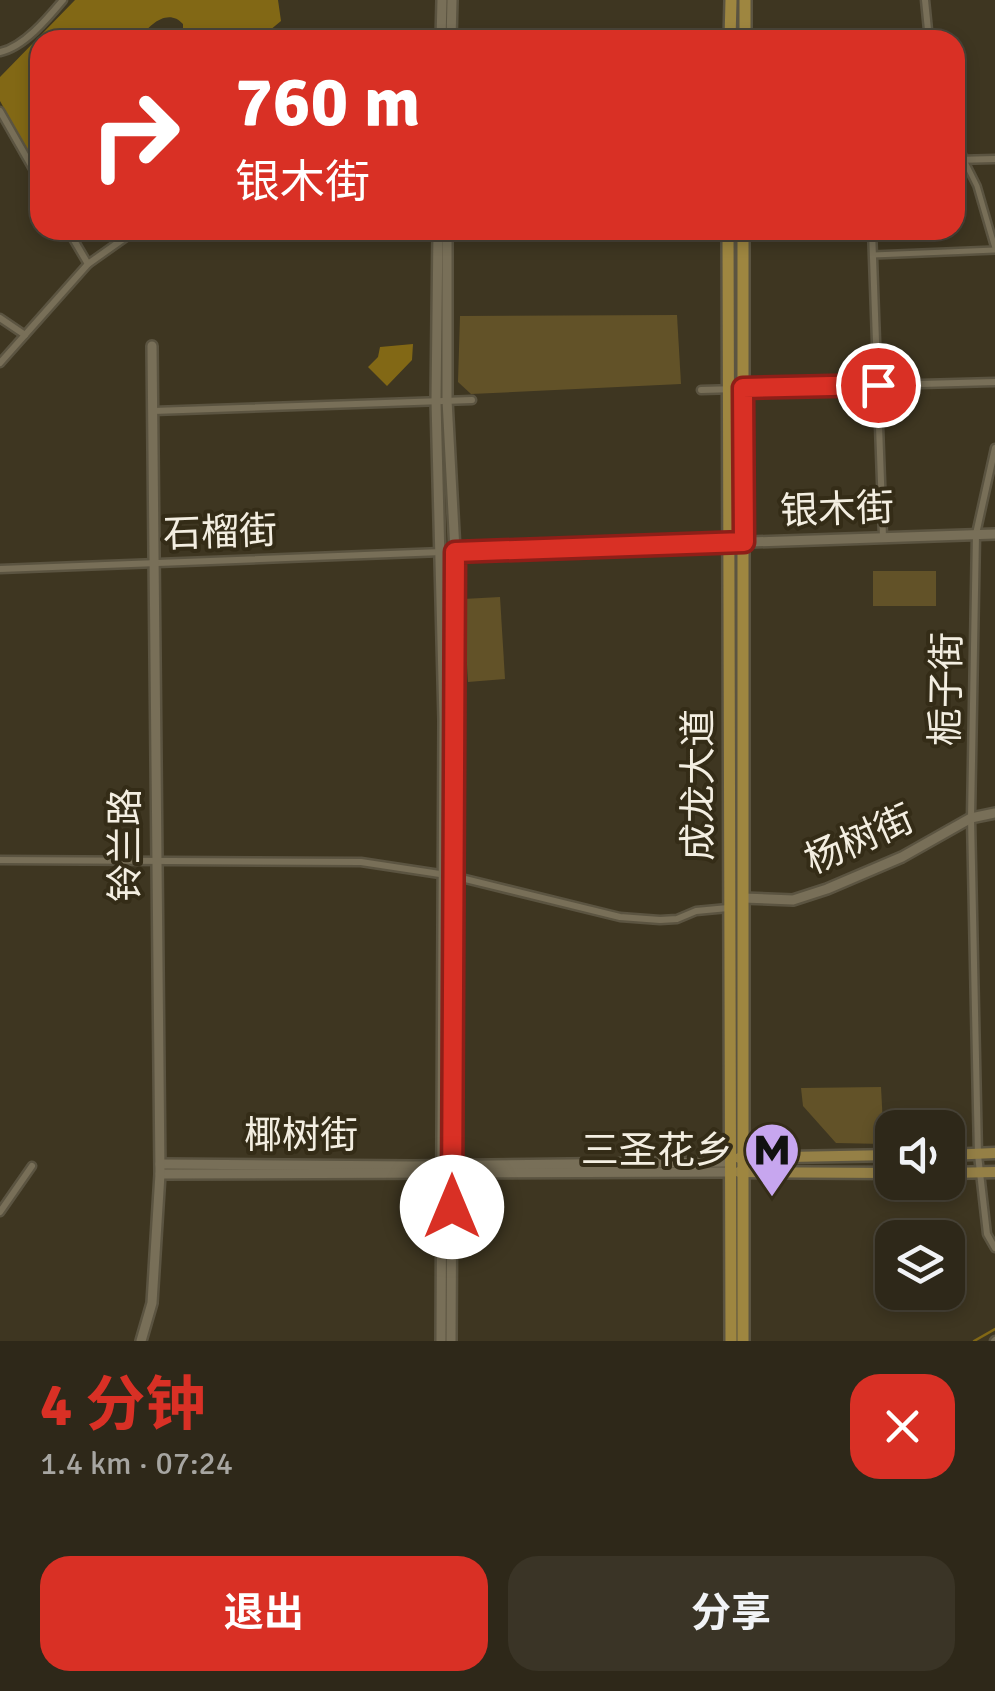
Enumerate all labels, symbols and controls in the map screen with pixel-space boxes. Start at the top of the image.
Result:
text: 760 m [235,59,420,145]
icon: right [70,70,200,200]
text: 银木街 [235,155,370,210]
pin [836,343,921,428]
icon: arrive [851,358,906,413]
street label: 银木街 [779,484,895,535]
street label: 石榴街 [162,507,278,558]
street label: 栀子街 [922,632,971,746]
street label: 成龙大道 [675,709,722,861]
street label: 铃兰路 [102,788,149,902]
street label: 杨树街 [798,795,921,884]
map controls [875,1110,965,1310]
button: sound [875,1110,965,1200]
street label: 椰树街 [244,1112,358,1159]
metro station icon: 三圣花乡 [742,1120,802,1199]
place label: 三圣花乡 [581,1127,733,1174]
position arrow [400,1155,504,1259]
button: layers [875,1220,965,1310]
text: 4 分钟 [40,1369,206,1443]
button: close [850,1374,955,1479]
text: 1.4 km · 07:24 [40,1444,233,1483]
button: 退出 [40,1556,488,1671]
button: 分享 [508,1556,955,1671]

